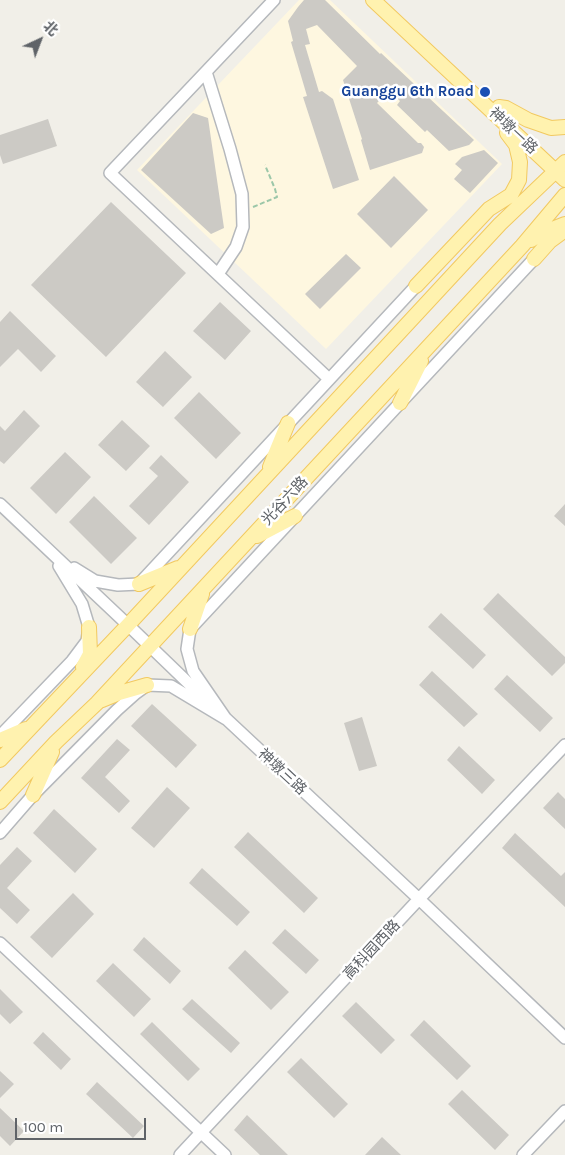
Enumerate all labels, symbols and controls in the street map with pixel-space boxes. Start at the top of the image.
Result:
north arrow [15,15,65,65]
text: 北 [40,18,61,40]
place label: Guanggu 6th Road [341,83,474,101]
marker: Guanggu 6th Road [478,85,492,99]
street label: 神墩一路 [485,104,541,158]
street label: 光谷六路 [258,473,312,529]
street label: 神墩三路 [254,745,310,799]
street label: 高科园西路 [340,916,404,984]
scale bar [18,1108,149,1140]
text: 100 m [23,1118,63,1136]

